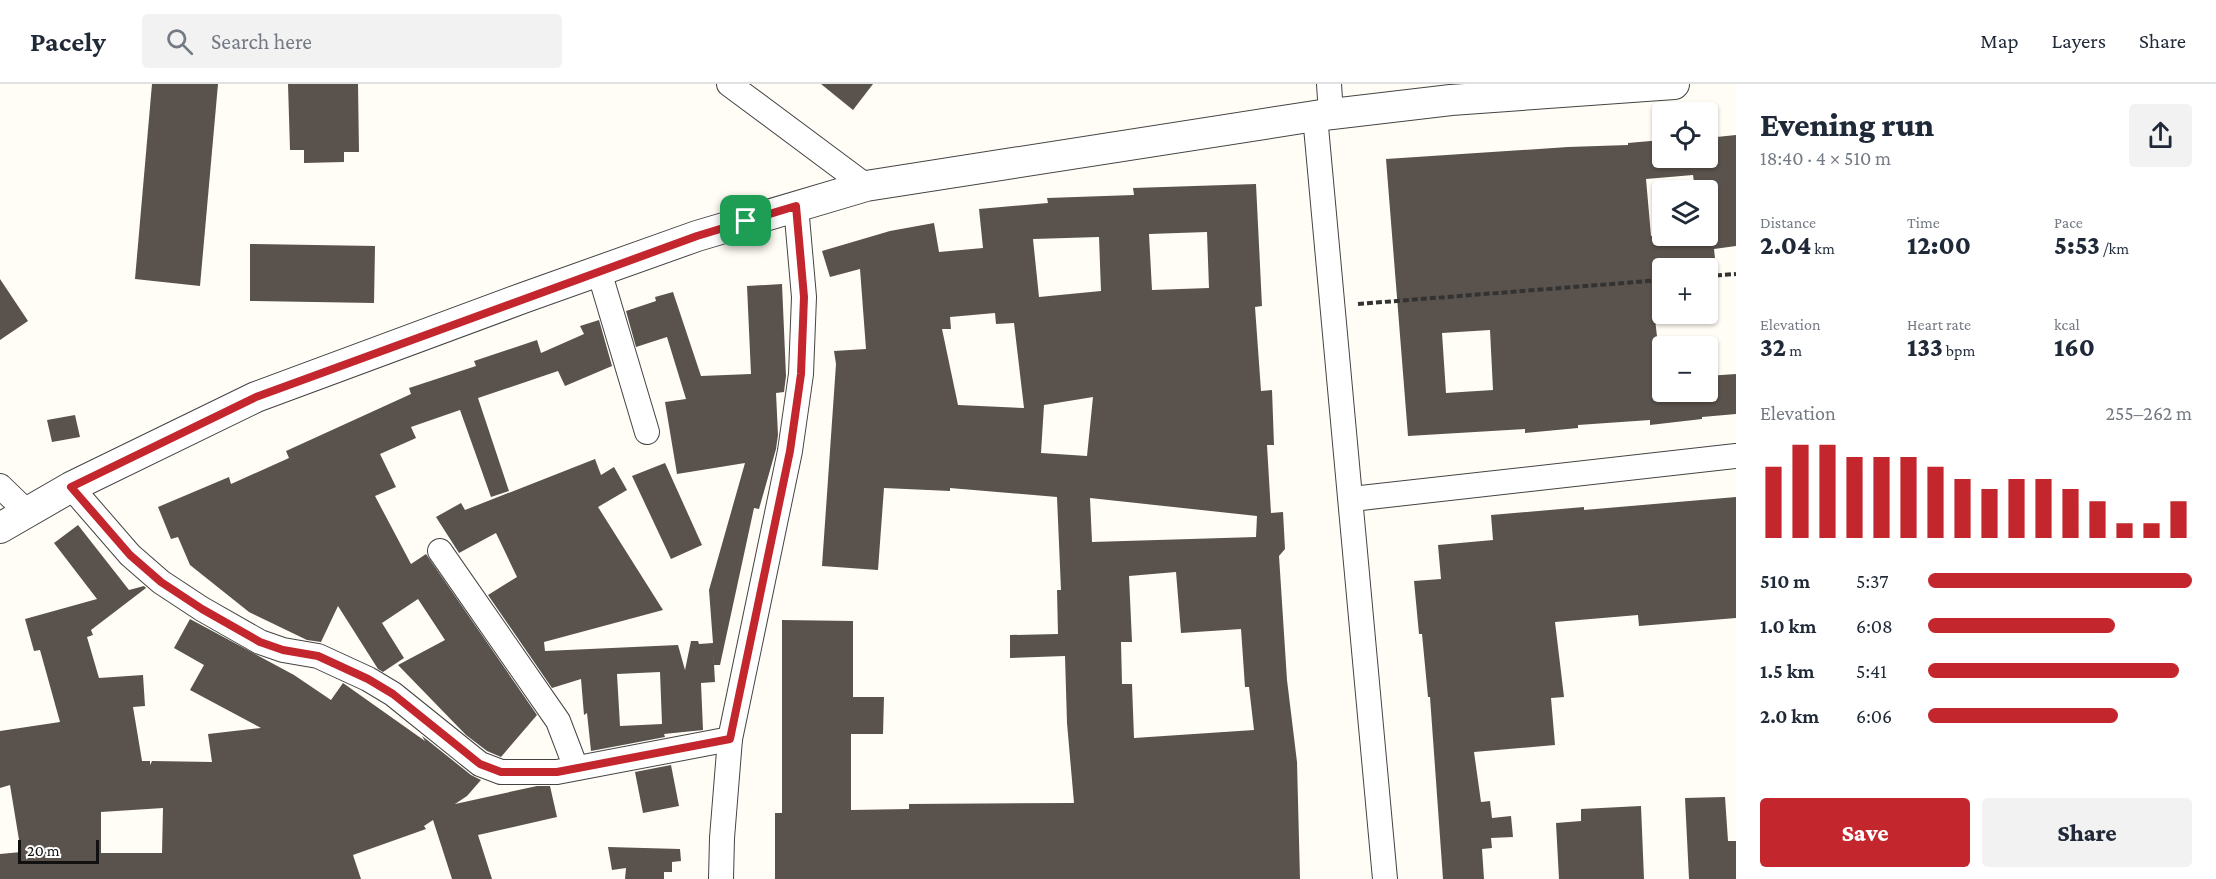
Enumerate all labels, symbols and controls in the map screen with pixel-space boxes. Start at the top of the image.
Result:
search box [142,14,562,68]
icon: search [163,25,196,58]
text: Pacely [30,26,106,57]
text: Search here [211,29,312,54]
text: Map [1980,29,2019,53]
text: Layers [2052,29,2106,53]
text: Share [2139,29,2186,53]
map controls [1652,102,1718,402]
button: locate [1652,102,1718,168]
button: share [2129,104,2192,167]
text: Evening run [1760,106,1934,143]
text: 18:40 · 4 × 510 m [1760,147,1891,169]
button: layers [1652,180,1718,246]
pin [720,195,771,246]
icon: arrive [729,204,762,237]
text: Distance [1760,214,1816,231]
text: Time [1907,214,1940,231]
text: Pace [2054,214,2083,231]
text: 2.04 [1760,231,1811,260]
text: 12:00 [1907,231,1971,260]
text: 5:53 [2054,231,2100,260]
text: km [1811,240,1835,257]
text: /km [2100,240,2129,257]
button: + [1652,258,1718,324]
text: Elevation [1760,316,1821,333]
text: Heart rate [1907,316,1971,333]
text: kcal [2054,316,2080,333]
text: 32 [1760,333,1786,362]
text: 133 [1907,333,1943,362]
text: 160 [2054,333,2095,362]
button: − [1652,336,1718,402]
text: m [1786,342,1802,359]
text: bpm [1943,342,1975,359]
text: Elevation [1760,402,1836,424]
text: 255–262 m [2105,402,2192,424]
text: 510 m [1760,570,1810,592]
text: 5:37 [1856,570,1889,592]
text: 1.0 km [1760,615,1816,637]
text: 6:08 [1856,615,1893,637]
text: 1.5 km [1760,660,1815,682]
text: 5:41 [1856,660,1887,682]
text: 2.0 km [1760,705,1819,727]
text: 6:06 [1856,705,1892,727]
button: Save [1760,798,1970,867]
button: Share [1982,798,2192,867]
scale bar [18,837,99,864]
text: 20 m [27,842,60,859]

